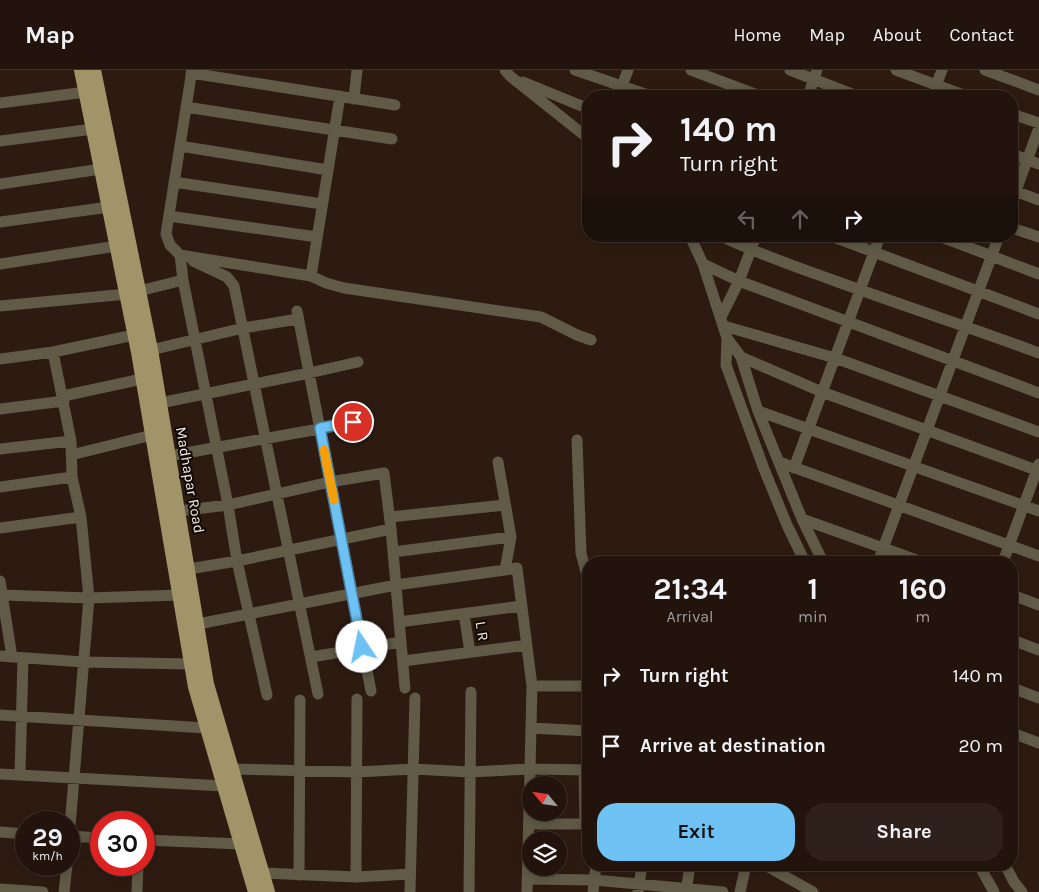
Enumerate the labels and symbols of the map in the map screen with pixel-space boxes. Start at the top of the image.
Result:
pin [332,401,374,443]
street label: Madhapar Road [172,425,208,535]
position arrow [335,620,387,672]
street label: L R [472,620,492,642]
north arrow [522,776,568,821]
speed limit sign: 30 [90,811,155,876]

